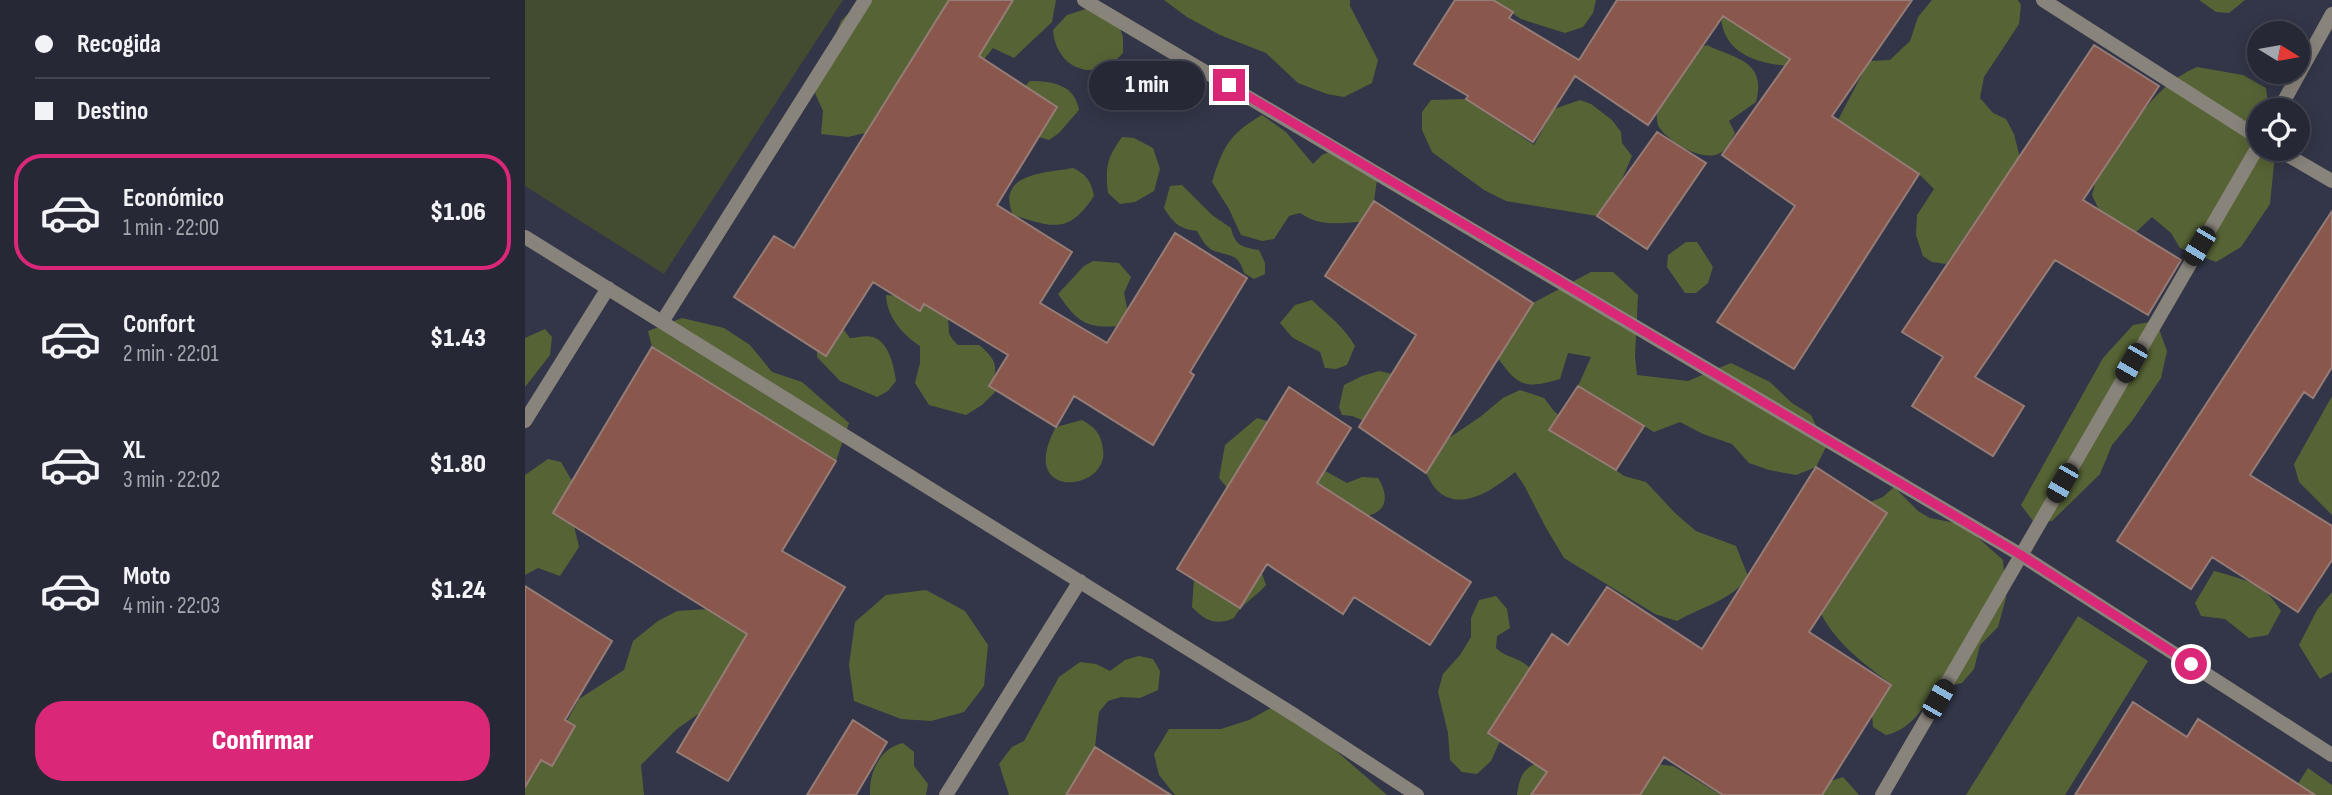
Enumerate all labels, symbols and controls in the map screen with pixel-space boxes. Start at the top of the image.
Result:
north arrow [2247,21,2310,84]
map controls [2247,21,2310,161]
text: Recogida [77,29,161,60]
callout: 1 min [1089,60,1205,110]
route end [1213,69,1245,101]
text: 1 min [1125,71,1169,99]
text: Destino [77,96,148,127]
button: locate [2247,98,2310,161]
icon: car [39,181,102,244]
text: Económico [123,183,224,214]
text: $1.06 [430,197,486,228]
text: 1 min · 22:00 [123,214,219,242]
car [2180,223,2219,269]
icon: car [39,307,102,370]
text: Confort [123,309,195,340]
text: $1.43 [430,323,486,354]
text: 2 min · 22:01 [123,340,219,368]
car [2112,340,2151,386]
icon: car [39,433,102,496]
text: XL [123,435,145,466]
text: $1.80 [430,449,486,480]
car [2043,460,2082,506]
text: 3 min · 22:02 [123,466,220,494]
icon: car [39,559,102,622]
text: Moto [123,561,171,592]
text: $1.24 [430,575,486,606]
text: 4 min · 22:03 [123,592,220,620]
route start [2175,648,2207,680]
car [1919,676,1958,722]
button: Confirmar [35,701,490,781]

